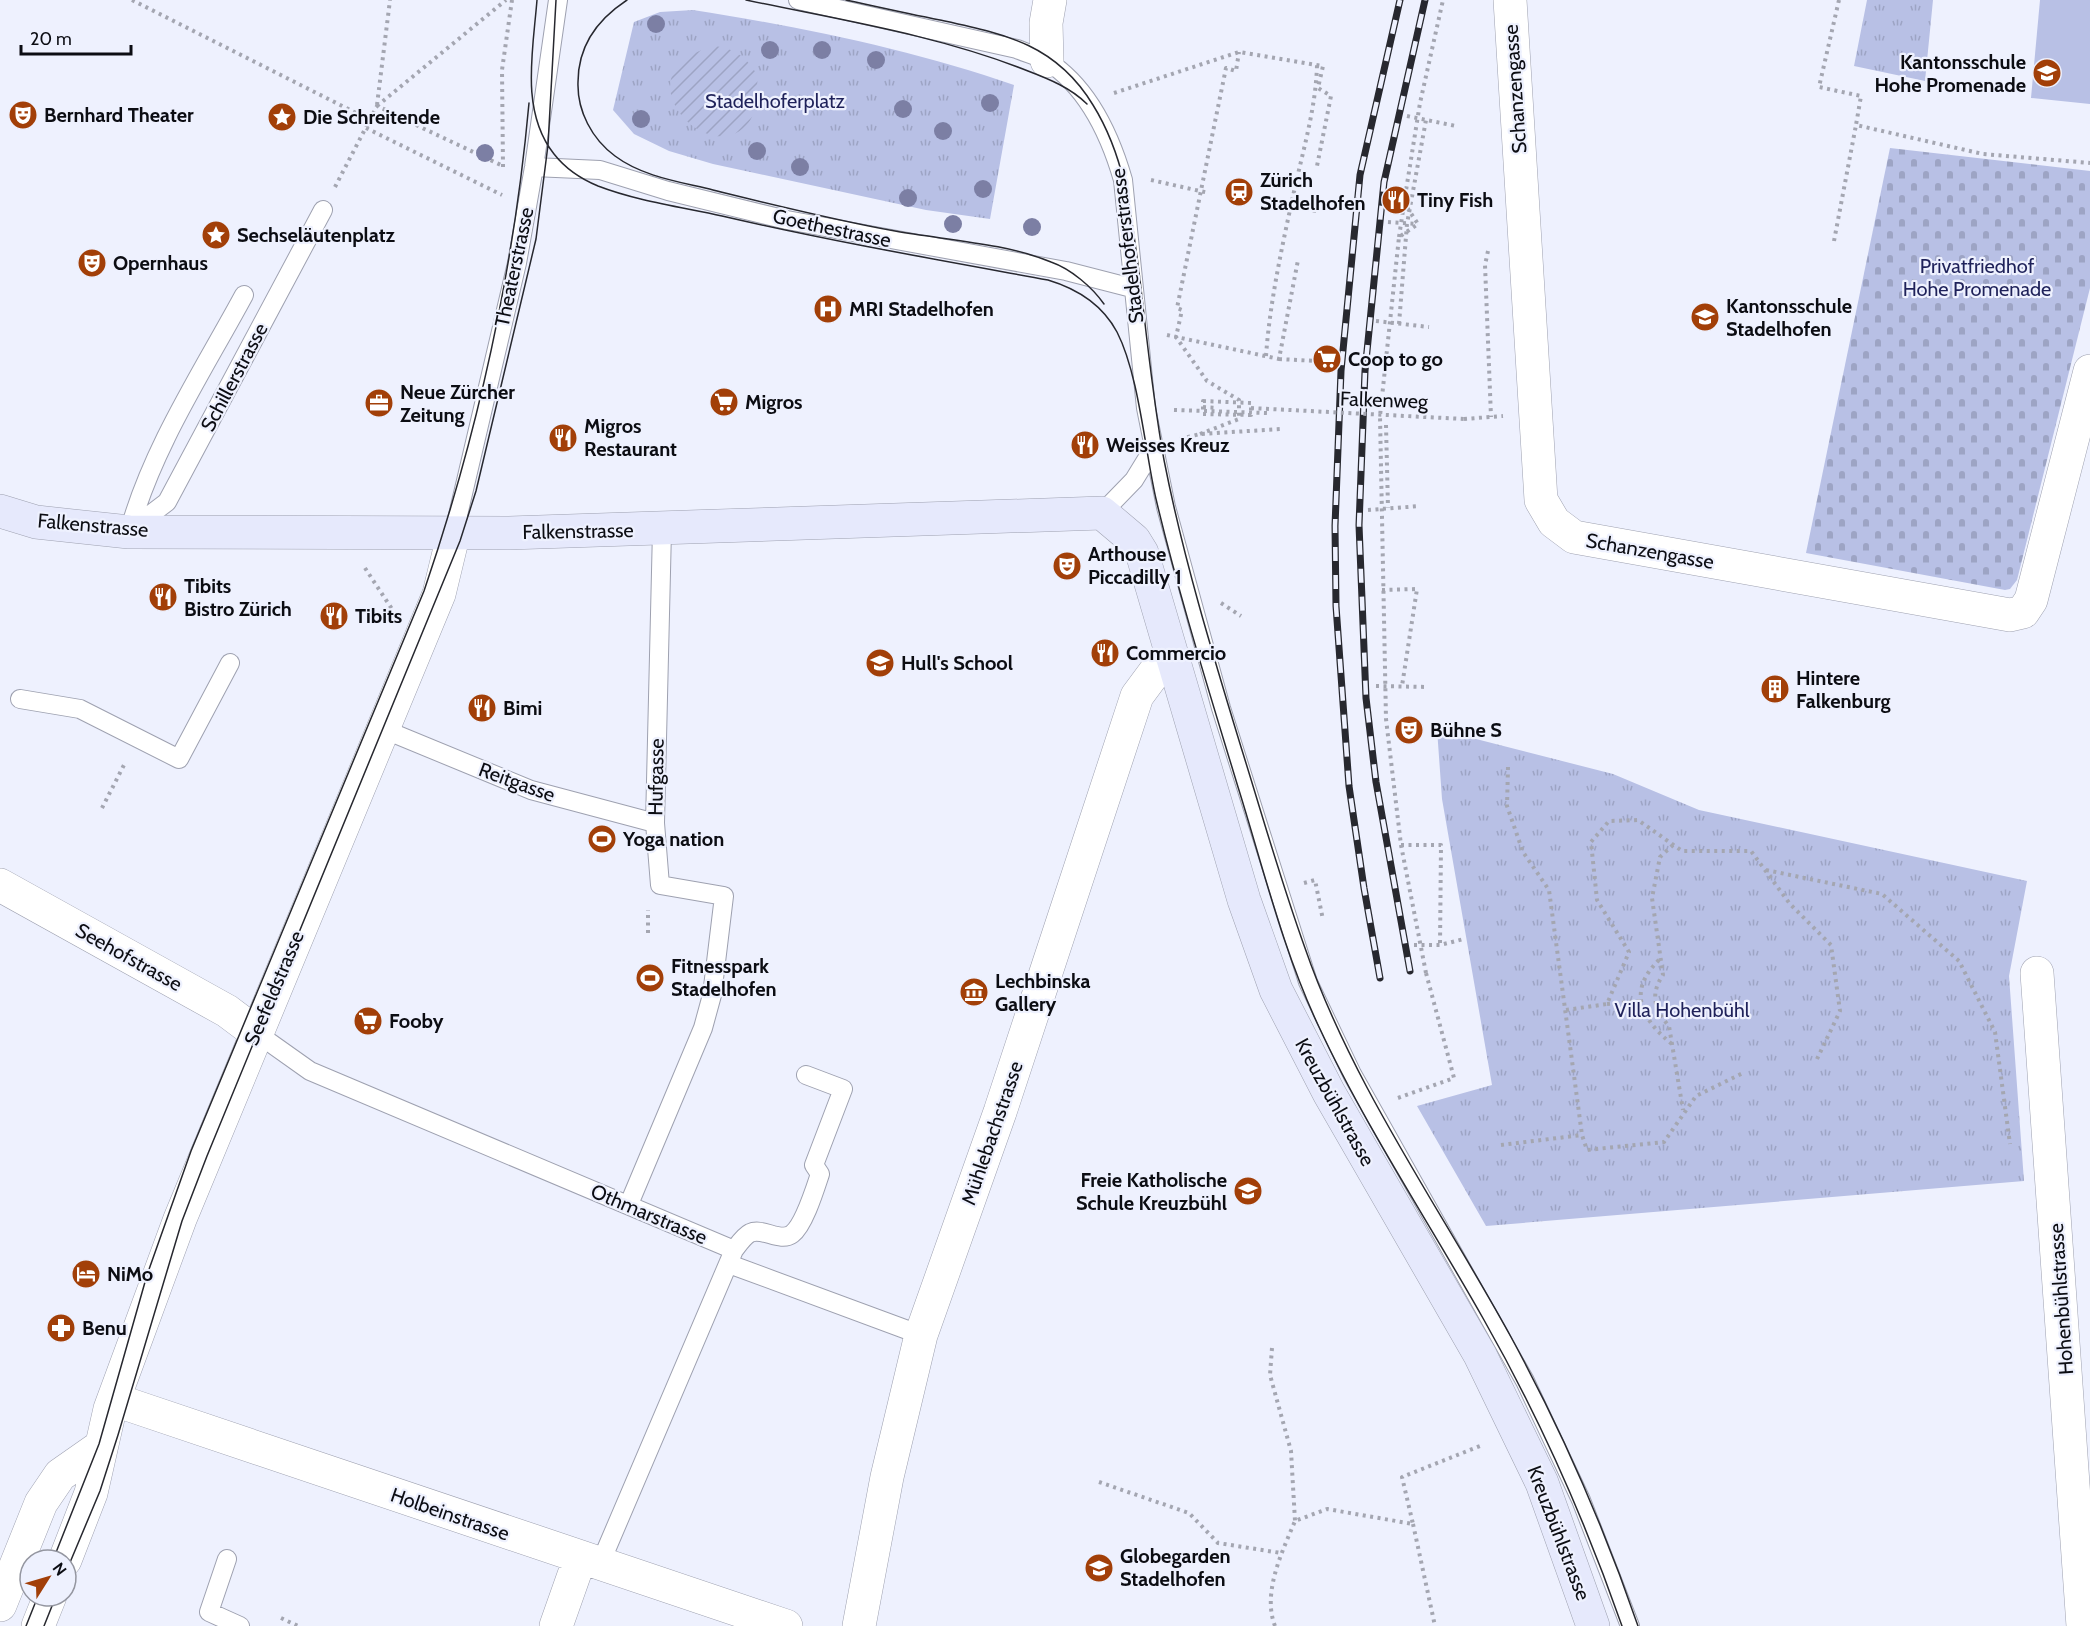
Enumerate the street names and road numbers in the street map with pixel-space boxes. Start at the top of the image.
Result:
street label: Schanzengasse [1499,24,1531,154]
street label: Stadelhoferstrasse [1106,167,1148,325]
street label: Goethestrasse [771,204,893,252]
street label: Theaterstrasse [490,205,538,329]
street label: Schillerstrasse [195,319,273,435]
street label: Falkenweg [1340,386,1429,414]
street label: Falkenstrasse [37,508,149,542]
street label: Falkenstrasse [522,518,634,544]
street label: Schanzengasse [1584,528,1716,574]
street label: Hufgasse [643,738,669,816]
street label: Reitgasse [476,757,558,807]
street label: Seehofstrasse [72,918,186,996]
street label: Seefeldstrasse [239,927,309,1049]
street label: Kreuzbühlstrasse [1290,1034,1380,1170]
street label: Mühlebachstrasse [956,1058,1028,1208]
street label: Othmarstrasse [587,1179,711,1249]
street label: Hohenbühlstrasse [2044,1222,2078,1376]
street label: Kreuzbühlstrasse [1522,1462,1596,1604]
street label: Holbeinstrasse [388,1482,512,1546]

